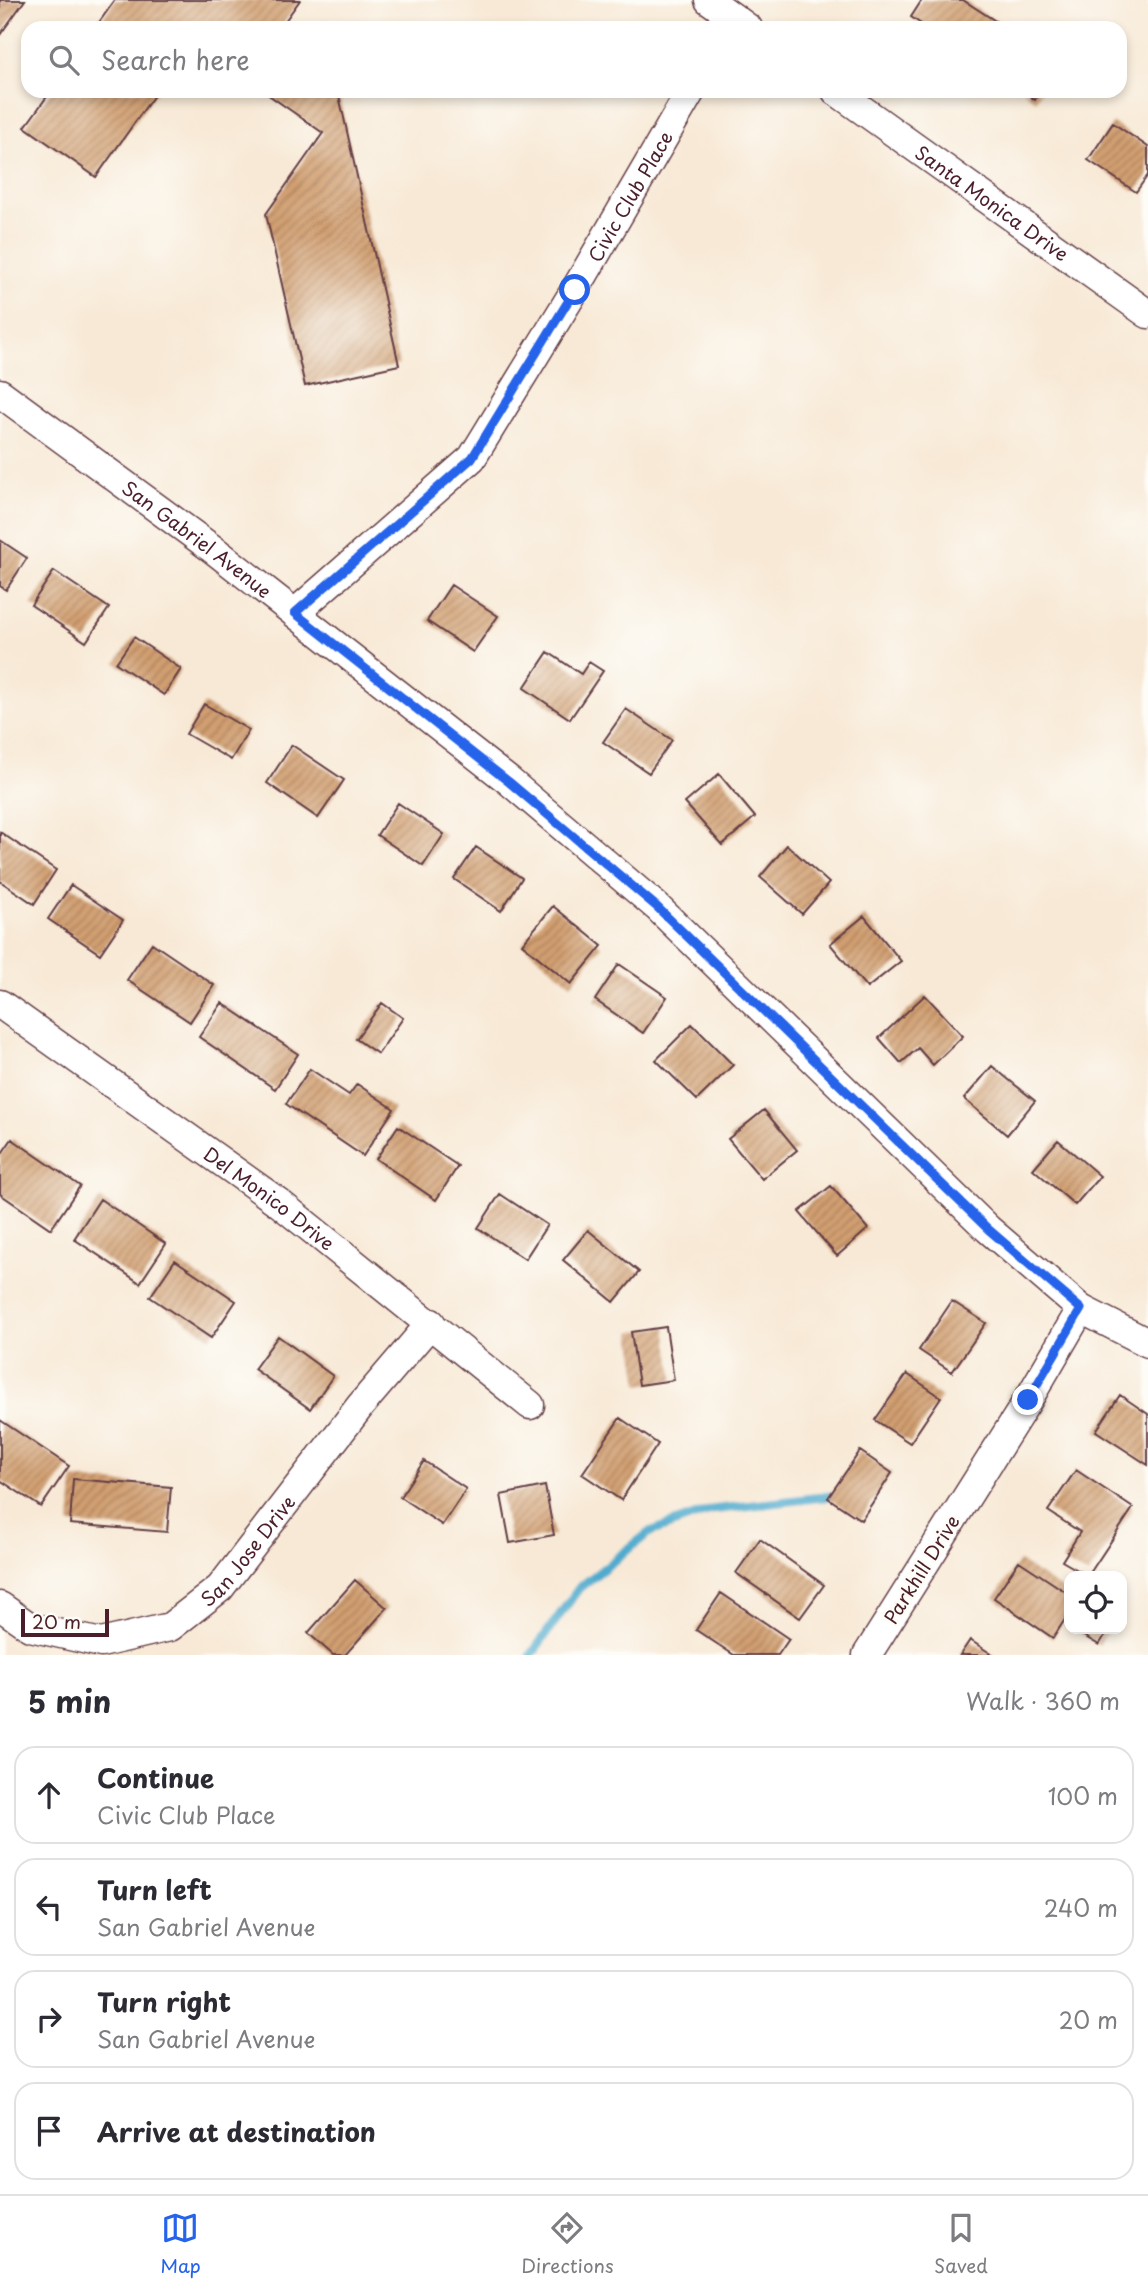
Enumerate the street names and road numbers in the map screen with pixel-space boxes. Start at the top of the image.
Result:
street label: Civic Club Place [580,125,679,267]
street label: Santa Monica Drive [910,138,1075,267]
street label: San Gabriel Avenue [117,473,277,604]
street label: Del Monico Drive [198,1140,341,1256]
street label: San Jose Drive [194,1489,301,1612]
street label: Parkhill Drive [876,1509,966,1629]

